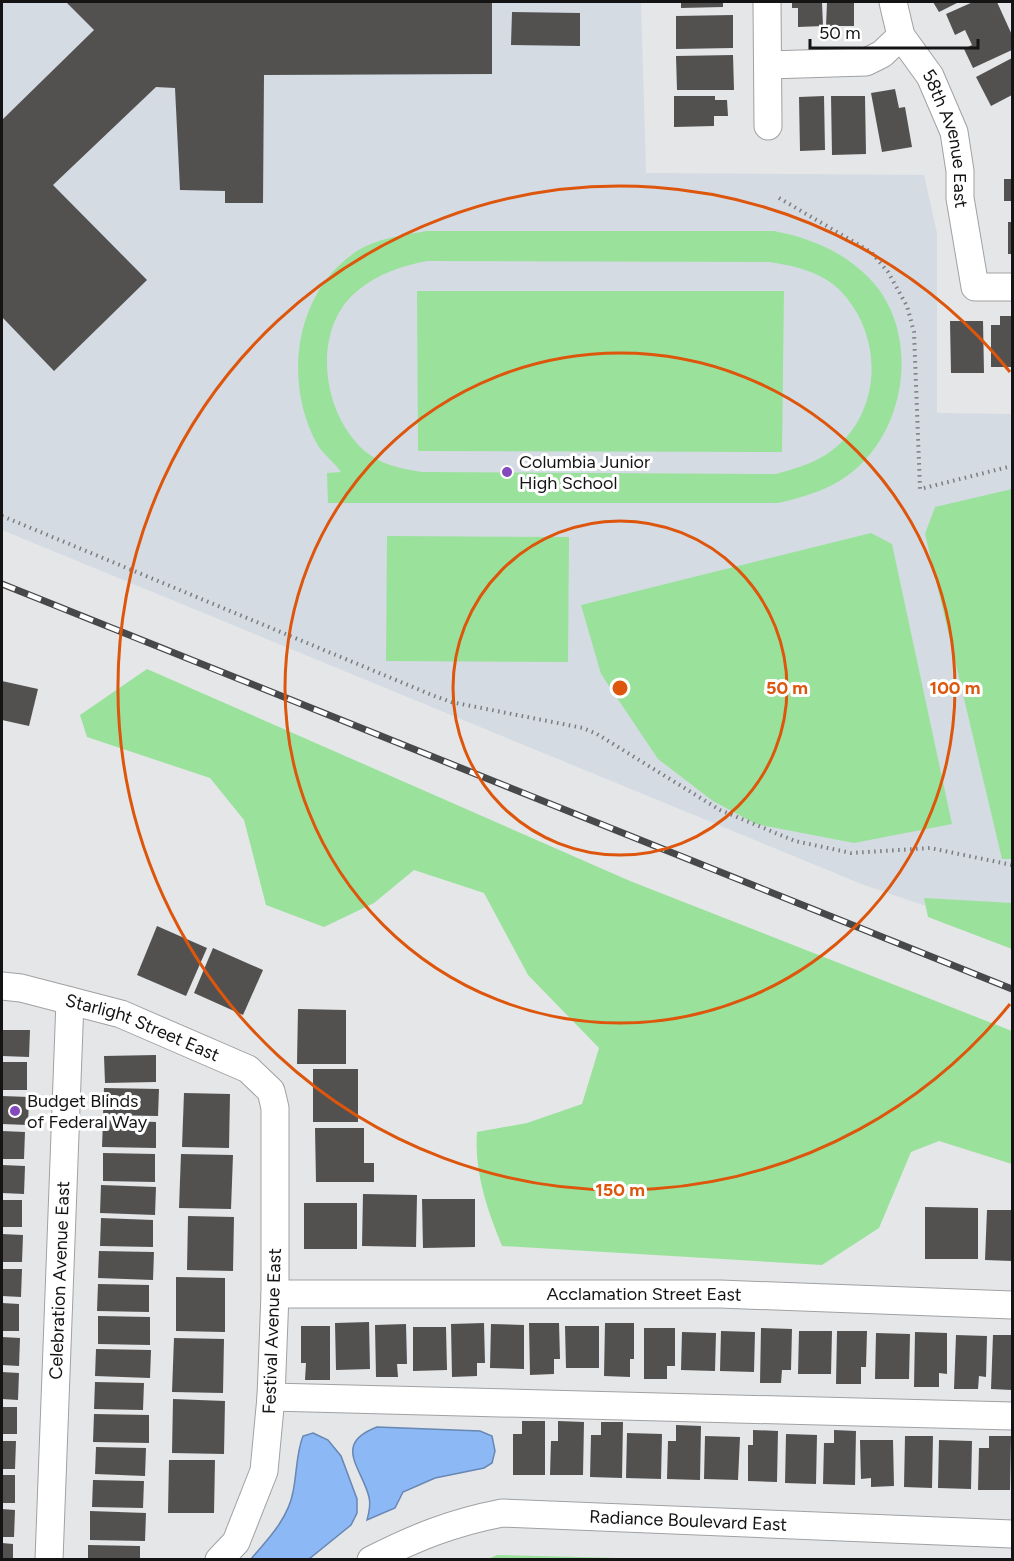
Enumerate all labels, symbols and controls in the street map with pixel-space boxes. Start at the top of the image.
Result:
scale bar [810,12,978,50]
text: 50 m [819,22,861,44]
street label: 58th Avenue East [918,65,973,210]
place label: Columbia Junior High School [519,451,650,494]
marker: Columbia Junior High School [500,465,514,479]
text: 50 m [766,677,808,699]
text: 100 m [930,677,980,699]
centre of rings [610,678,630,698]
street label: Starlight Street East [63,989,223,1066]
place label: Budget Blinds of Federal Way [27,1090,148,1133]
marker: Budget Blinds of Federal Way [8,1104,22,1118]
text: 150 m [595,1179,645,1201]
street label: Celebration Avenue East [45,1180,74,1380]
street label: Festival Avenue East [258,1248,286,1414]
street label: Acclamation Street East [546,1283,742,1306]
street label: Radiance Boulevard East [589,1506,788,1536]

